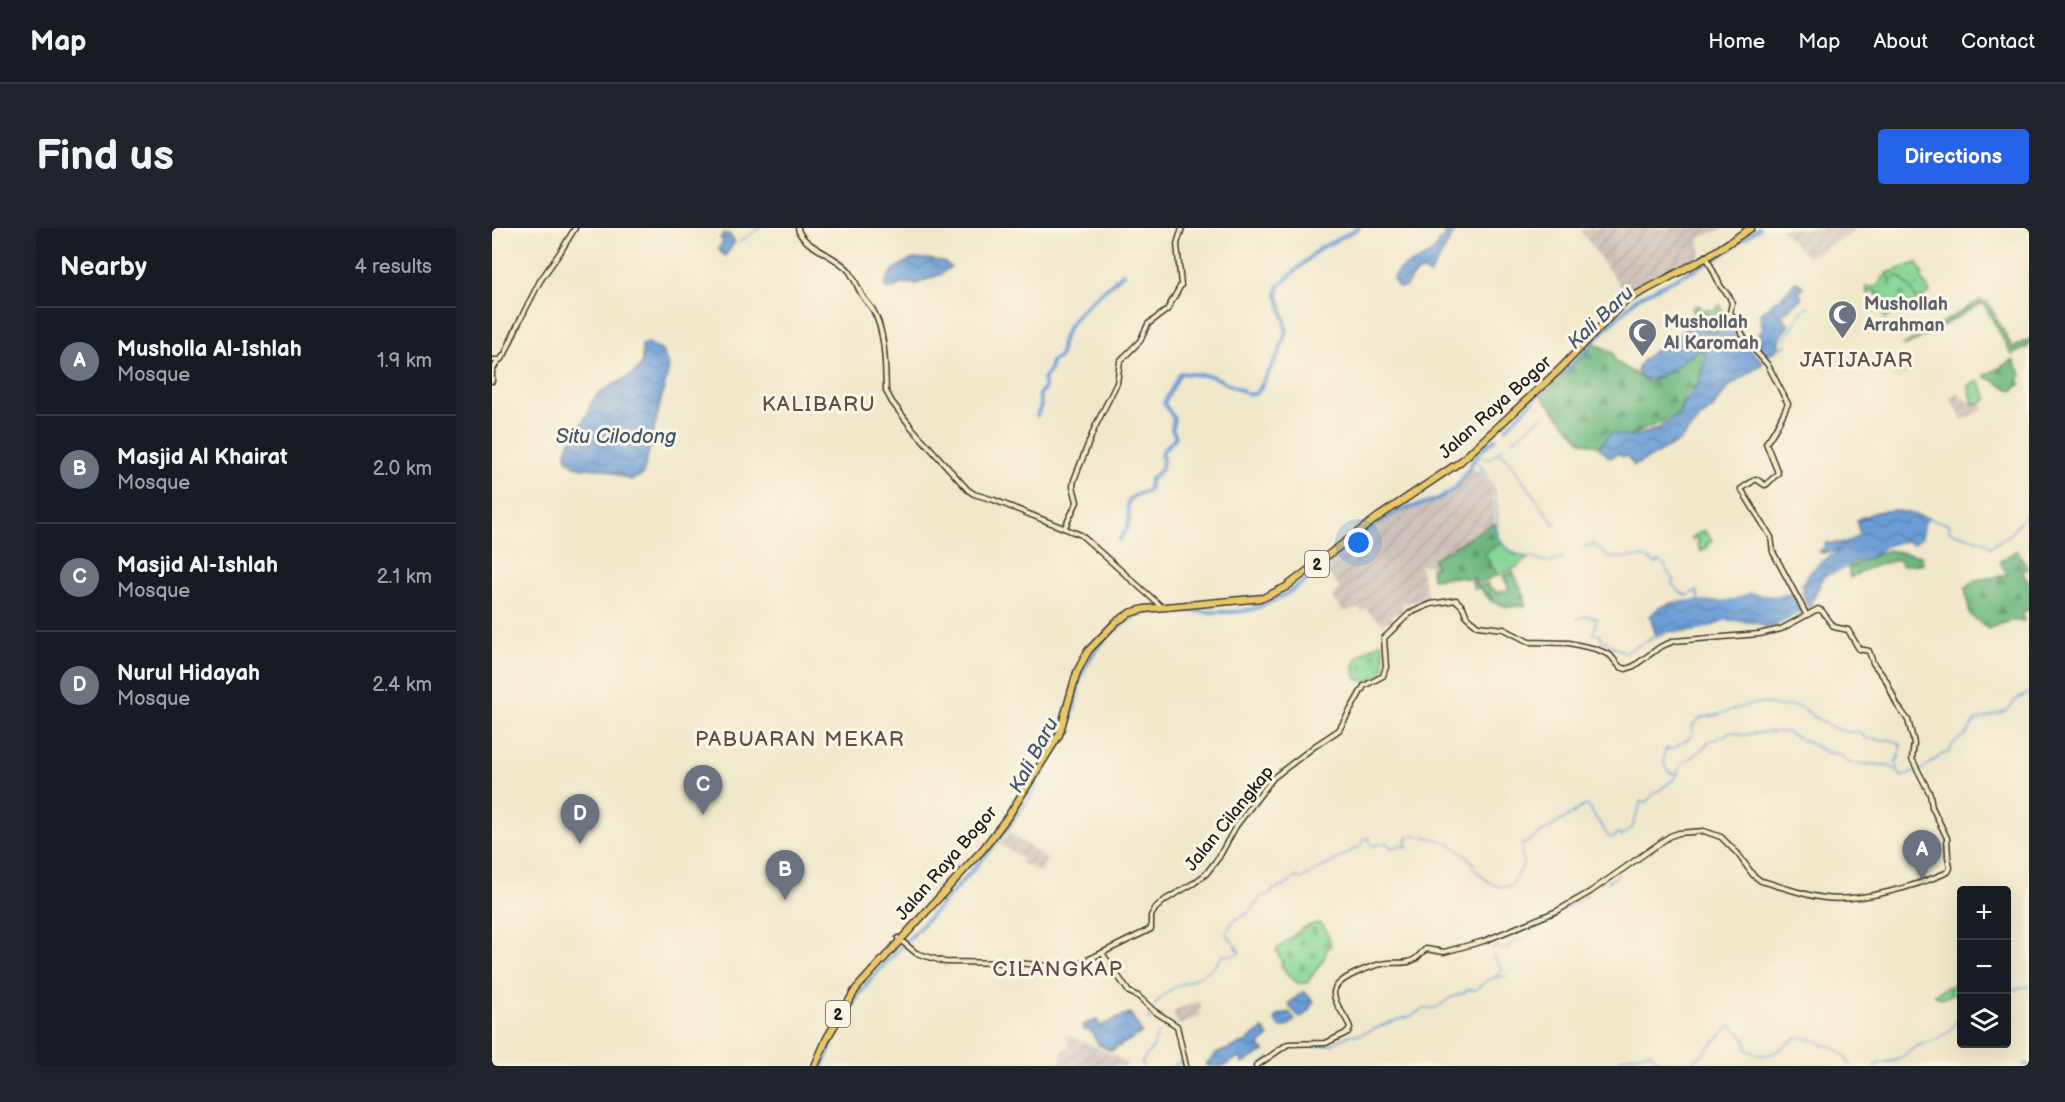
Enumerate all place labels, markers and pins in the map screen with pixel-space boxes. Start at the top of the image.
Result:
place label: Mushollah Arrahman [1863,294,1948,336]
mosque icon: Mushollah Arrahman [1827,298,1859,340]
place label: Mushollah Al Karomah [1663,312,1759,354]
mosque icon: Mushollah Al Karomah [1627,316,1659,358]
pin: C [684,766,722,815]
pin: D [560,794,599,844]
pin: A [1902,830,1942,880]
pin: B [766,850,804,900]

